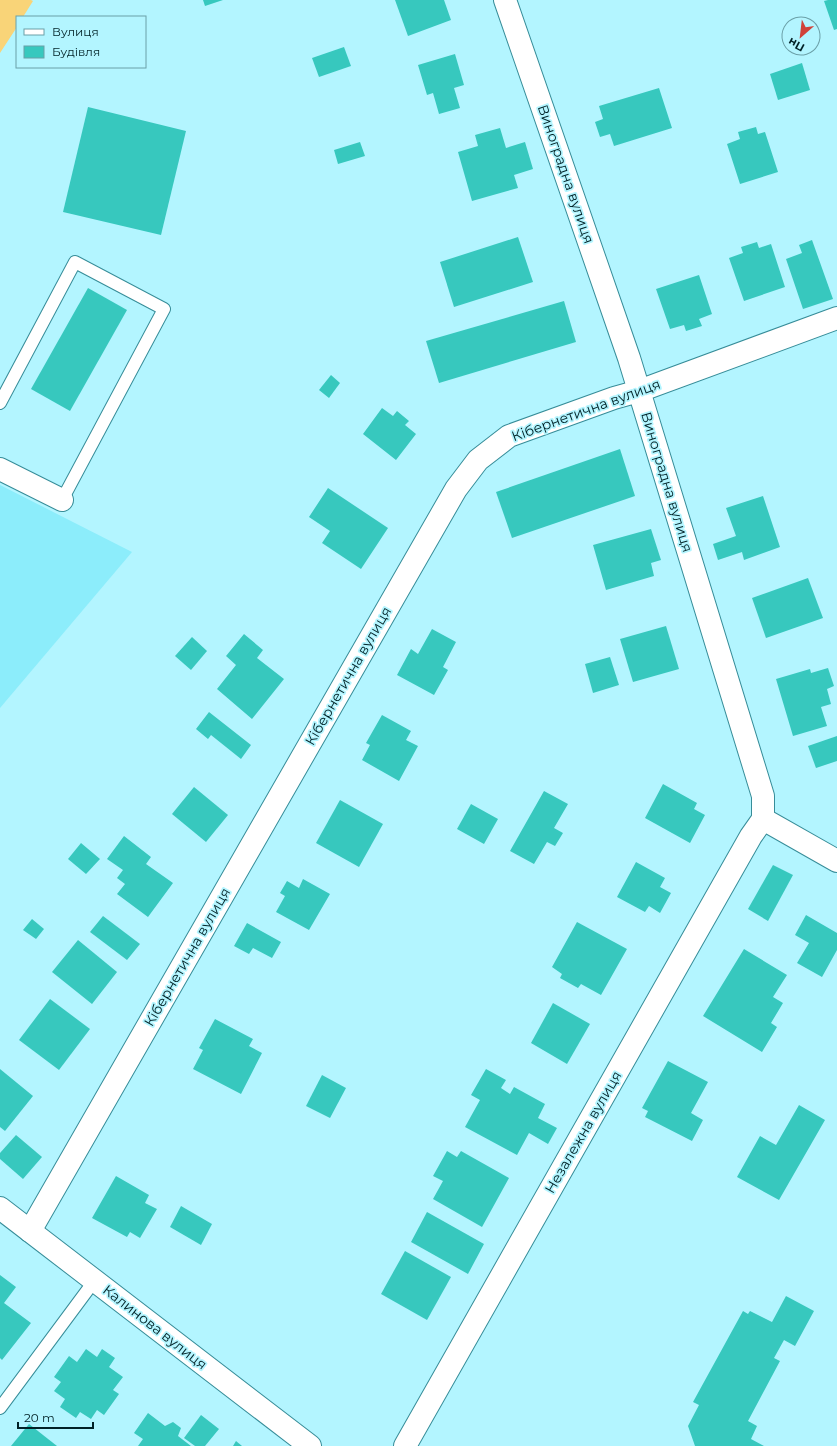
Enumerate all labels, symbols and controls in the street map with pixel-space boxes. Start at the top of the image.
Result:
legend [16,16,146,68]
north arrow [781,16,821,56]
text: Вулиця [52,24,99,39]
text: Пн [786,35,807,55]
text: Будівля [52,44,100,59]
street label: Виноградна вулиця [534,102,598,246]
street label: Кібернетична вулиця [509,375,663,445]
street label: Виноградна вулиця [637,410,697,554]
street label: Кібернетична вулиця [301,603,395,749]
street label: Кібернетична вулиця [140,884,234,1030]
street label: Незалежна вулиця [541,1068,625,1196]
street label: Калинова вулиця [99,1281,211,1373]
scale bar [18,1404,93,1430]
text: 20 m [24,1410,55,1425]

